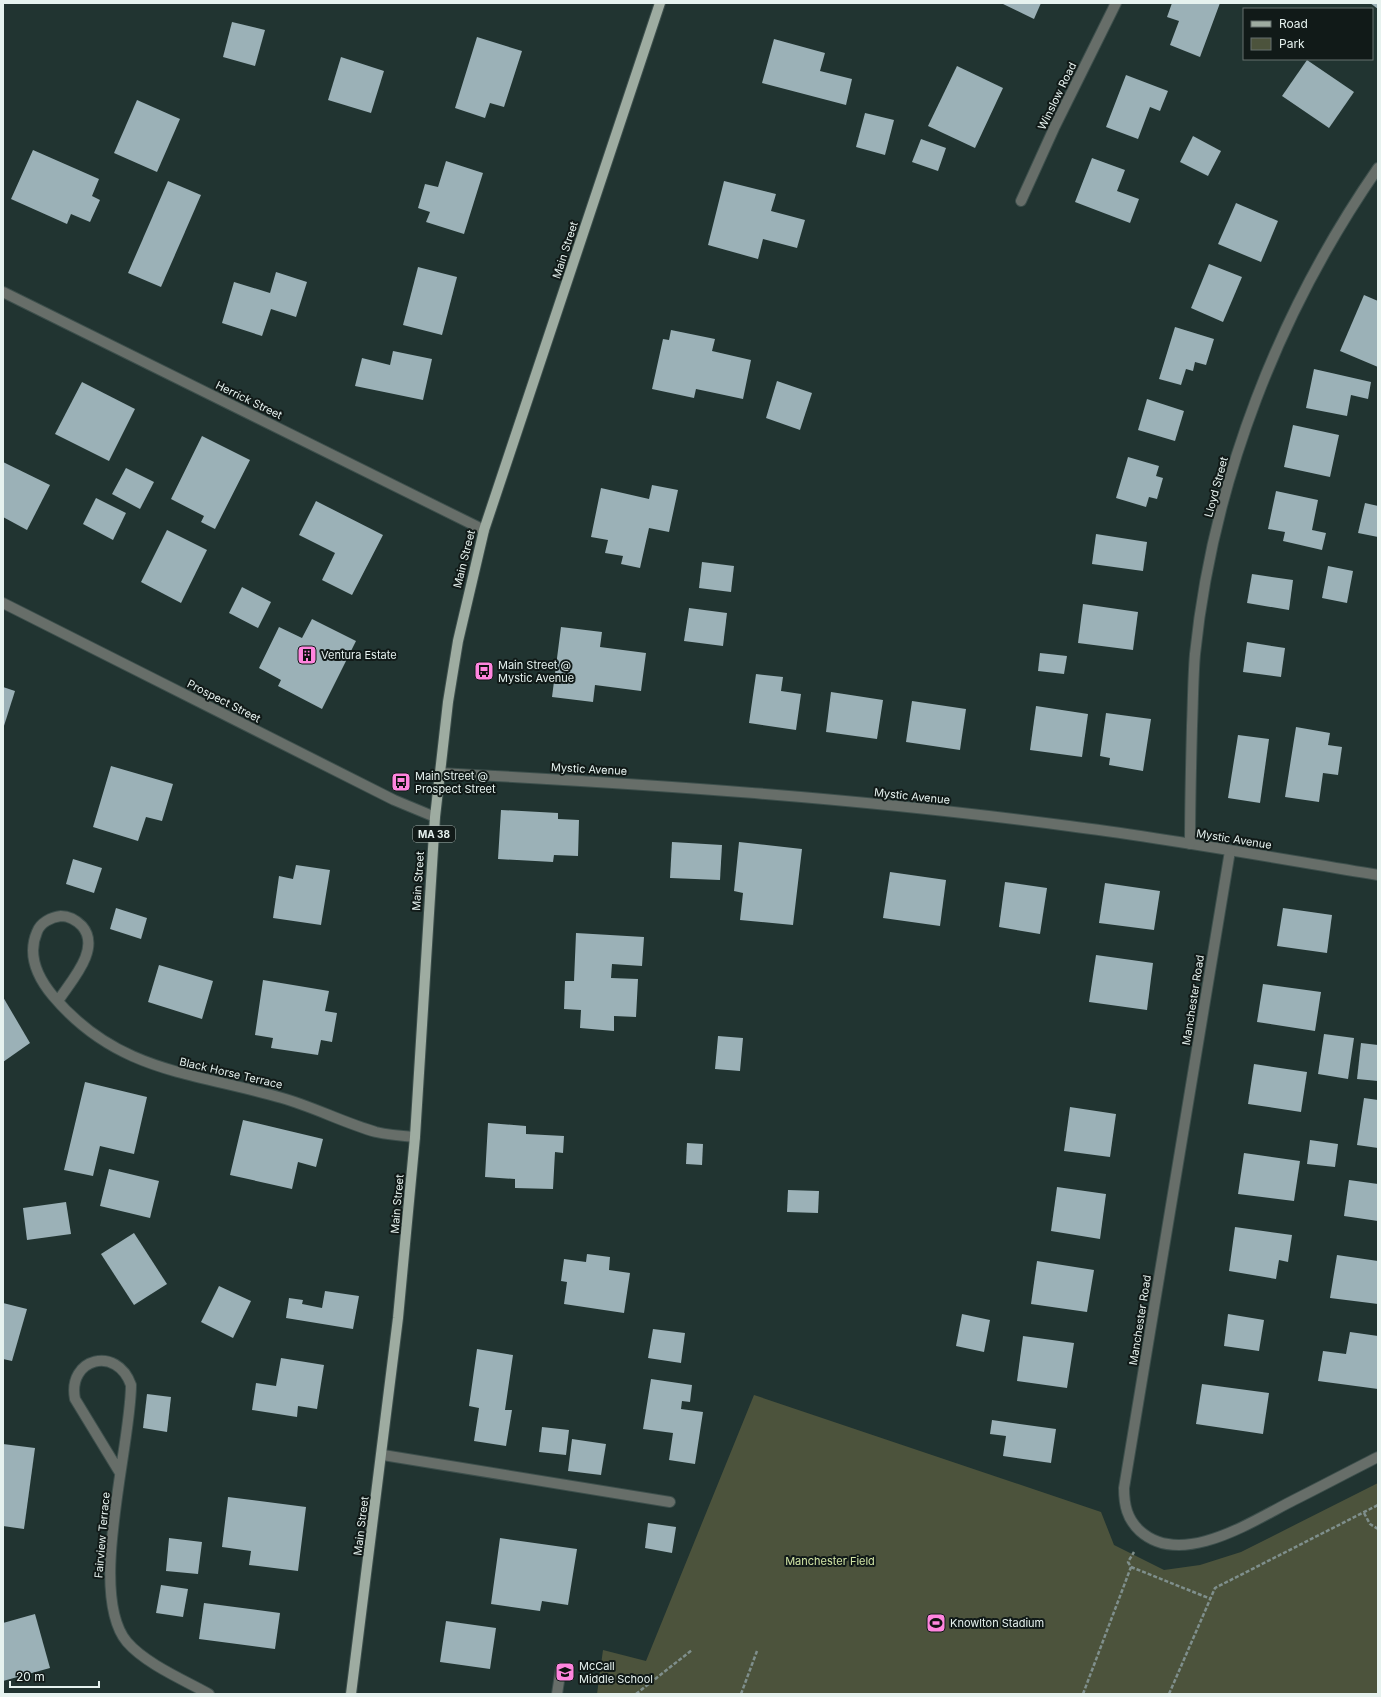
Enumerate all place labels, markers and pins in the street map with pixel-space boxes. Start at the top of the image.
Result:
building icon: Ventura Estate [296,644,318,666]
place label: Ventura Estate [321,648,397,662]
place label: Main Street @ Mystic Avenue [498,658,574,685]
bus stop icon: Main Street @ Mystic Avenue [473,660,495,682]
place label: Main Street @ Prospect Street [415,769,496,796]
bus stop icon: Main Street @ Prospect Street [390,771,412,793]
sports icon: Knowlton Stadium [925,1612,947,1634]
place label: Knowlton Stadium [950,1616,1044,1630]
place label: McCall Middle School [579,1659,653,1686]
school or university icon: McCall Middle School [554,1661,576,1683]

